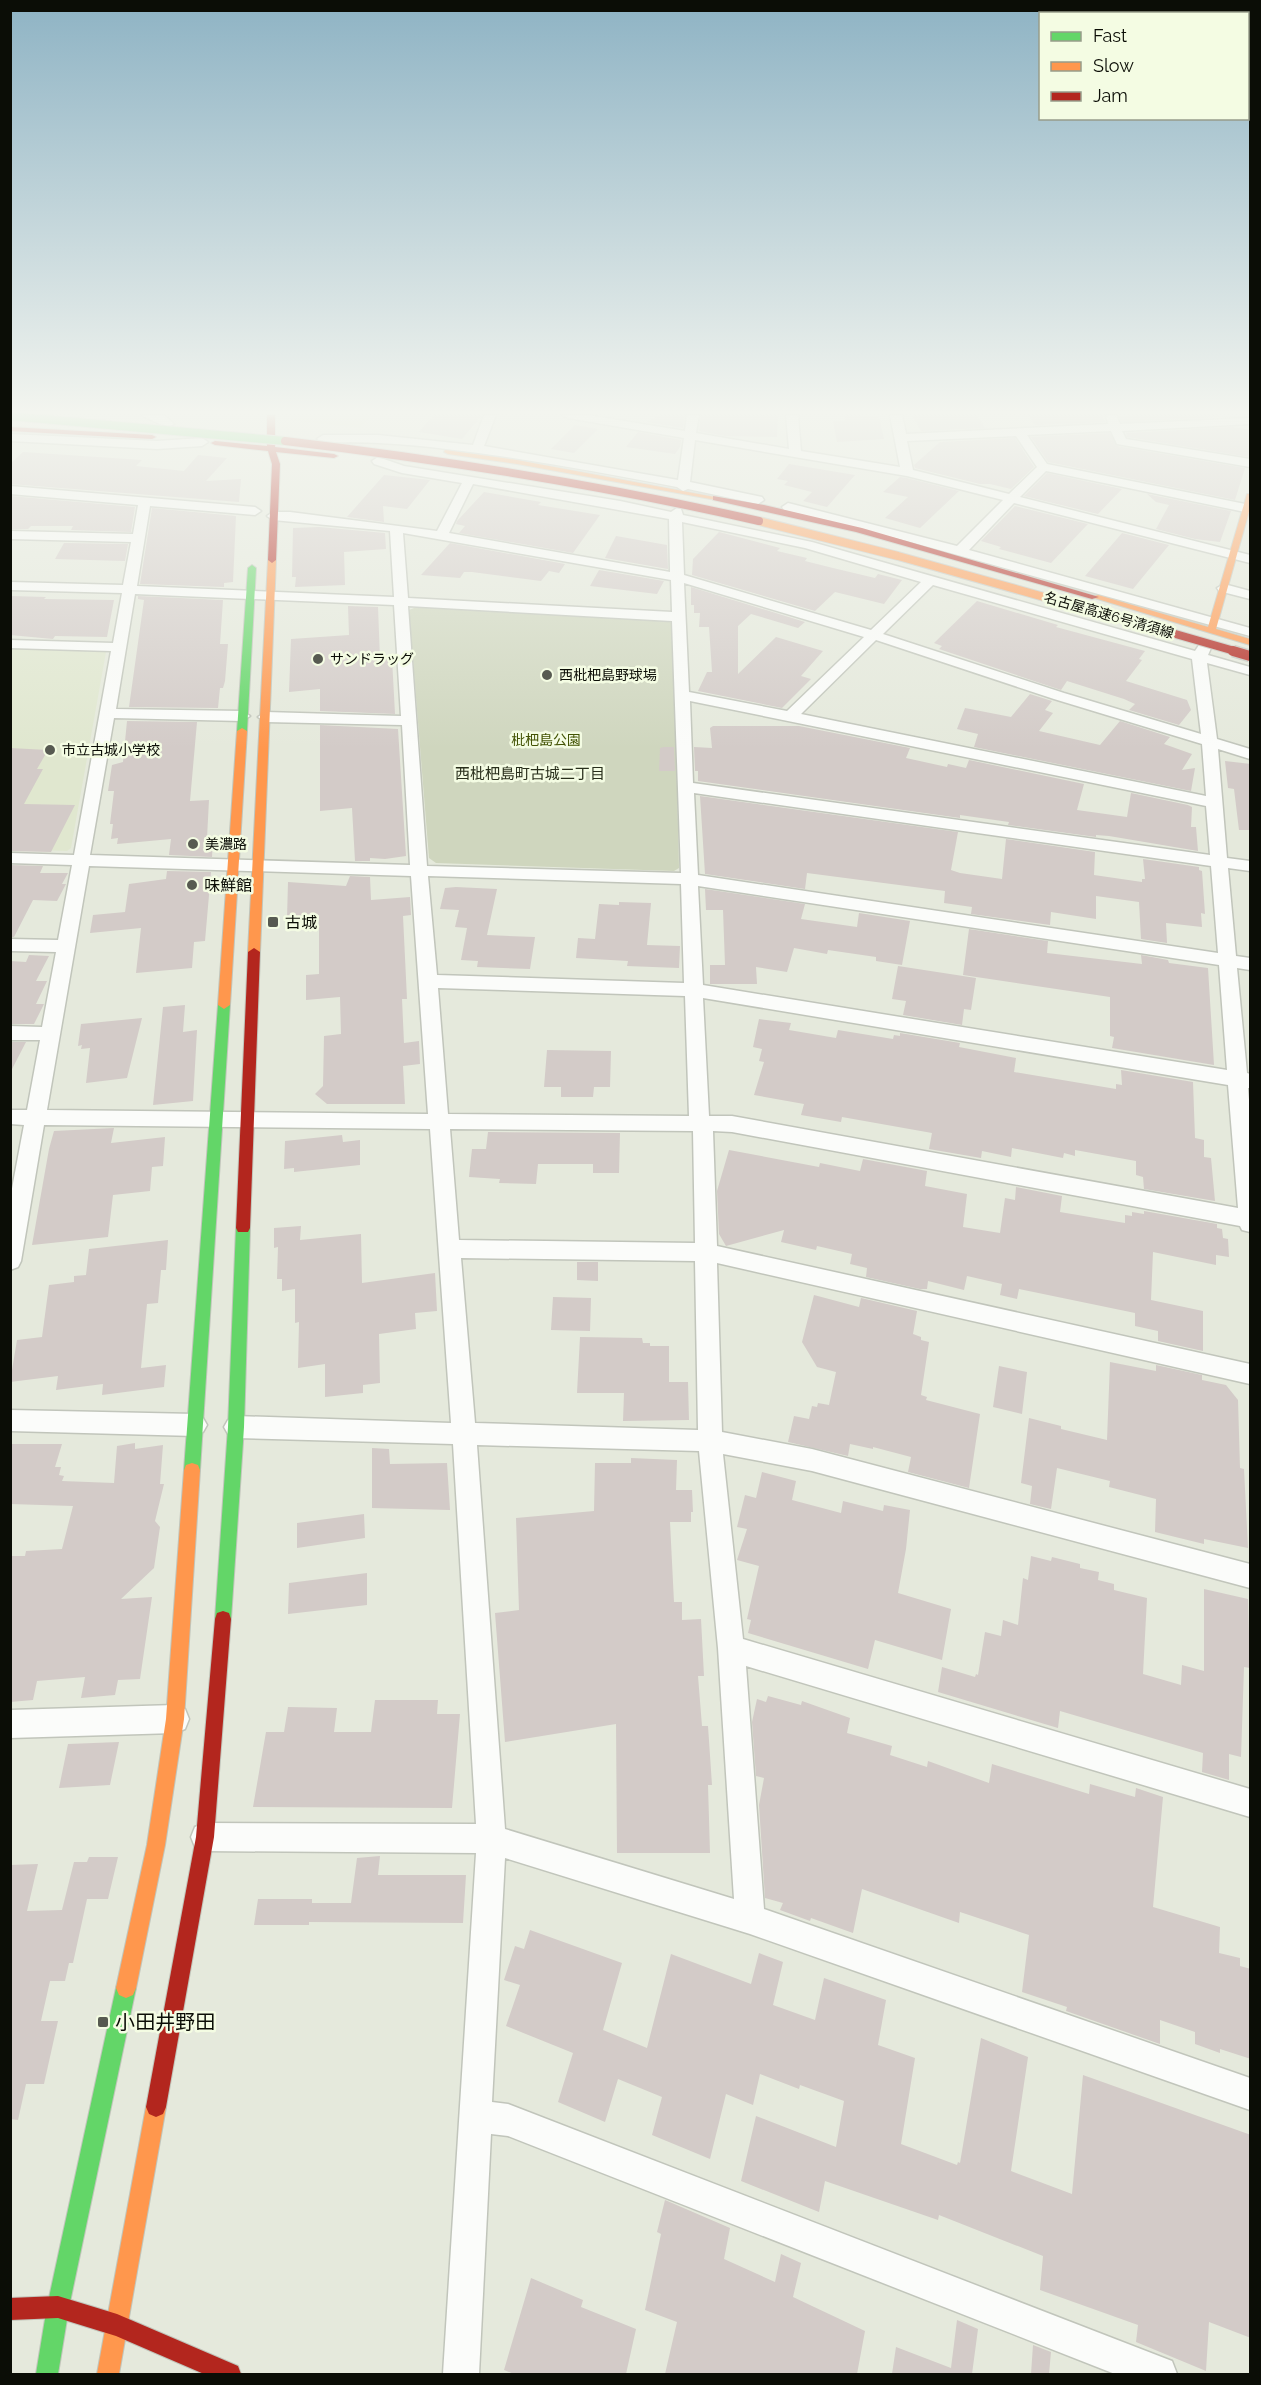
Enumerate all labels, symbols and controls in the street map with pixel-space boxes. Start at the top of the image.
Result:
legend [1039,12,1249,120]
text: Fast [1093,25,1127,46]
text: Slow [1093,55,1134,76]
text: Jam [1093,85,1128,106]
street label: 名古屋高速6号清須線 [1042,589,1176,641]
place label: サンドラッグ [330,651,414,667]
marker: サンドラッグ [311,652,325,666]
place label: 西枇杷島野球場 [559,667,657,683]
marker: 西枇杷島野球場 [540,668,554,682]
park label: 枇杷島公園 [511,732,581,748]
place label: 市立古城小学校 [62,742,160,758]
marker: 市立古城小学校 [43,743,57,757]
district label: 西枇杷島町古城二丁目 [455,765,605,783]
place label: 美濃路 [205,836,247,852]
marker: 美濃路 [186,837,200,851]
place label: 味鮮館 [204,876,252,895]
marker: 味鮮館 [185,878,199,892]
place label: 古城 [285,913,317,932]
marker: 古城 [266,915,280,929]
place label: 小田井野田 [115,2010,215,2034]
marker: 小田井野田 [96,2015,110,2029]

